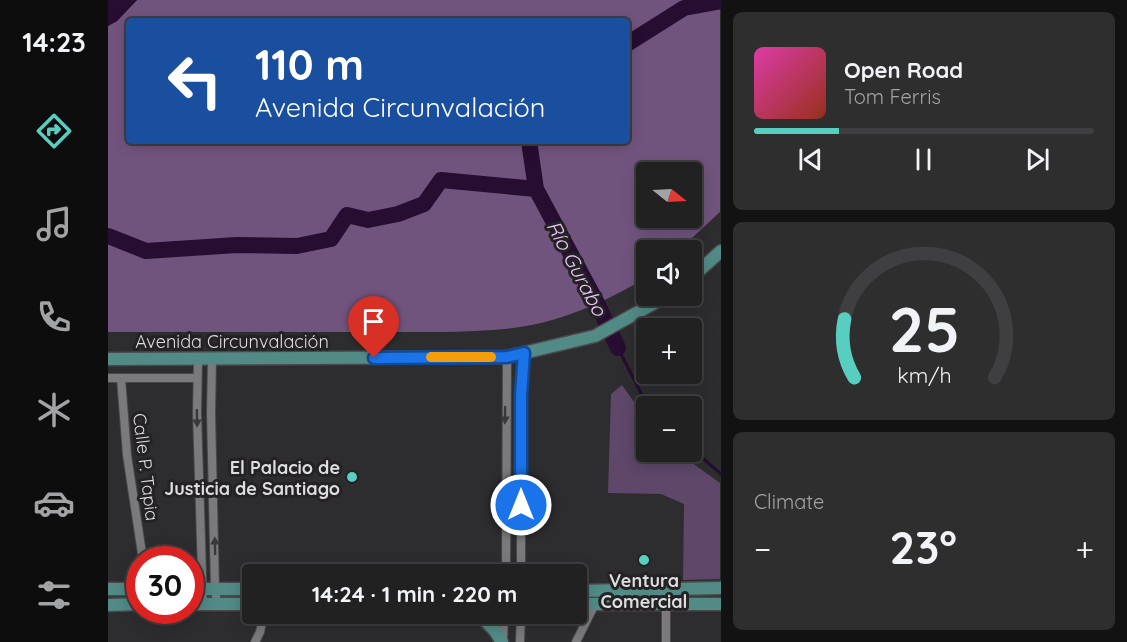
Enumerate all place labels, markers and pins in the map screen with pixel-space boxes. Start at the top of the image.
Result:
pin [348,296,399,358]
place label: El Palacio de Justicia de Santiago [164,456,340,500]
marker: El Palacio de Justicia de Santiago [345,470,359,484]
marker: Ventura Comercial [637,553,651,567]
place label: Ventura Comercial [601,569,687,613]

